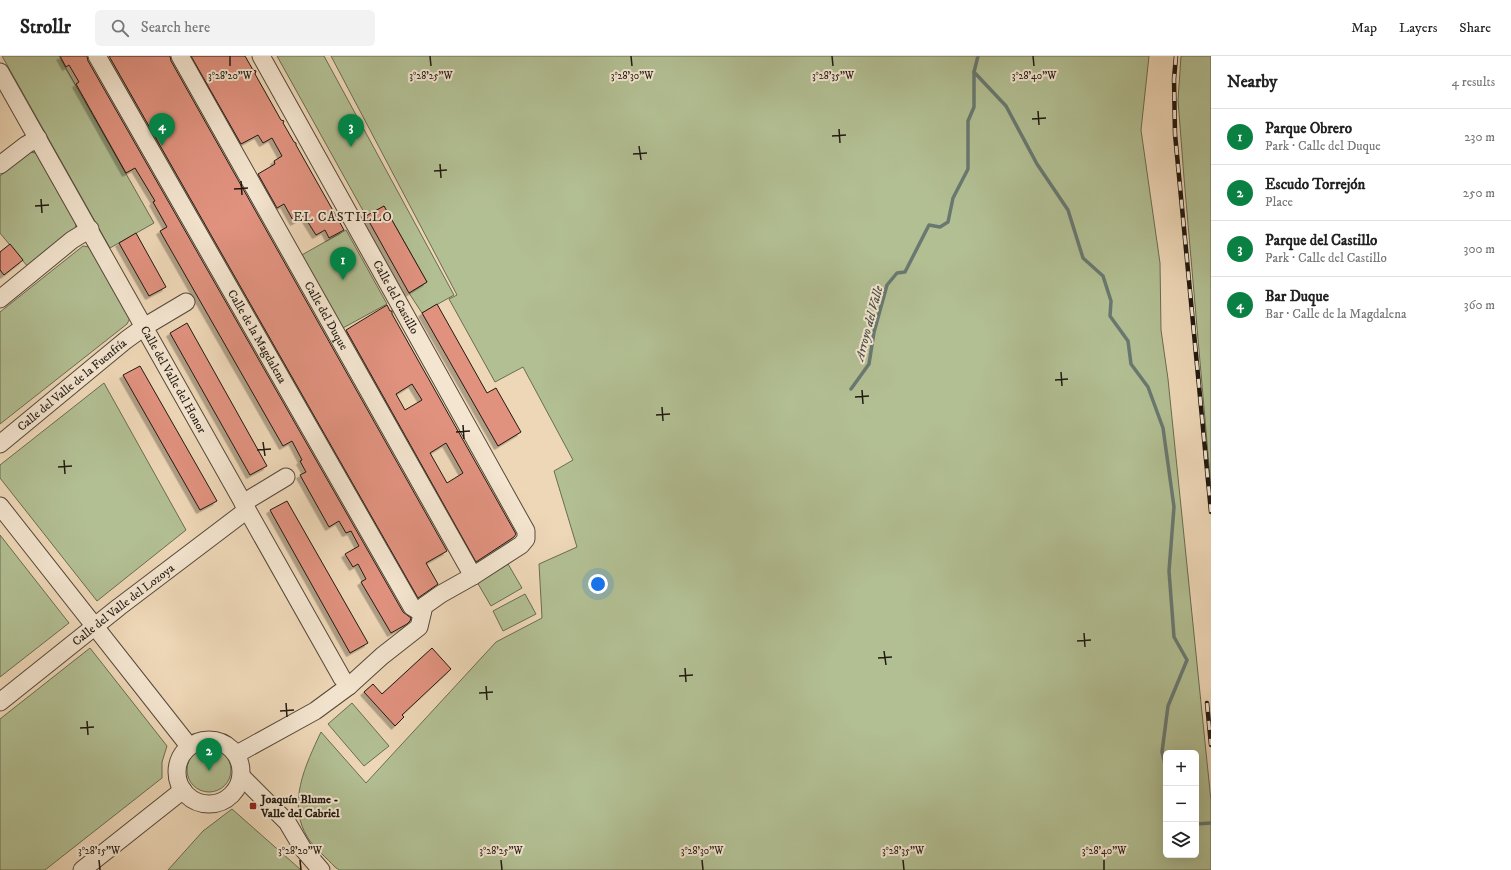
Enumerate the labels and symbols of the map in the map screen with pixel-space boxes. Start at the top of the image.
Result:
text: 3°28'20"W [208,70,253,82]
text: 3°28'25"W [409,70,454,82]
text: 3°28'30"W [611,70,654,82]
text: 3°28'35"W [812,70,855,82]
text: 3°28'40"W [1012,70,1057,82]
pin: 4 [149,113,175,146]
pin: 3 [338,114,364,147]
district label: EL CASTILLO [293,209,393,225]
pin: 1 [330,247,356,280]
street label: Calle del Castillo [369,258,422,337]
street label: Calle del Duque [301,279,351,353]
water label: Arroyo del Valle [851,284,887,364]
street label: Calle de la Magdalena [224,287,290,387]
street label: Calle del Valle del Honor [137,323,210,437]
street label: Calle del Valle de la Fuenfría [14,335,130,435]
street label: Calle del Valle del Lozoya [69,560,178,649]
your location [588,574,608,594]
pin: 2 [196,738,222,771]
place label: Joaquín Blume - Valle del Cabriel [259,792,340,821]
marker: Joaquín Blume - Valle del Cabriel [248,801,258,811]
text: 3°28'15"W [78,845,121,857]
text: 3°28'20"W [278,845,323,857]
text: 3°28'25"W [479,845,524,857]
text: 3°28'30"W [681,845,724,857]
text: 3°28'35"W [882,845,925,857]
text: 3°28'40"W [1082,845,1127,857]

